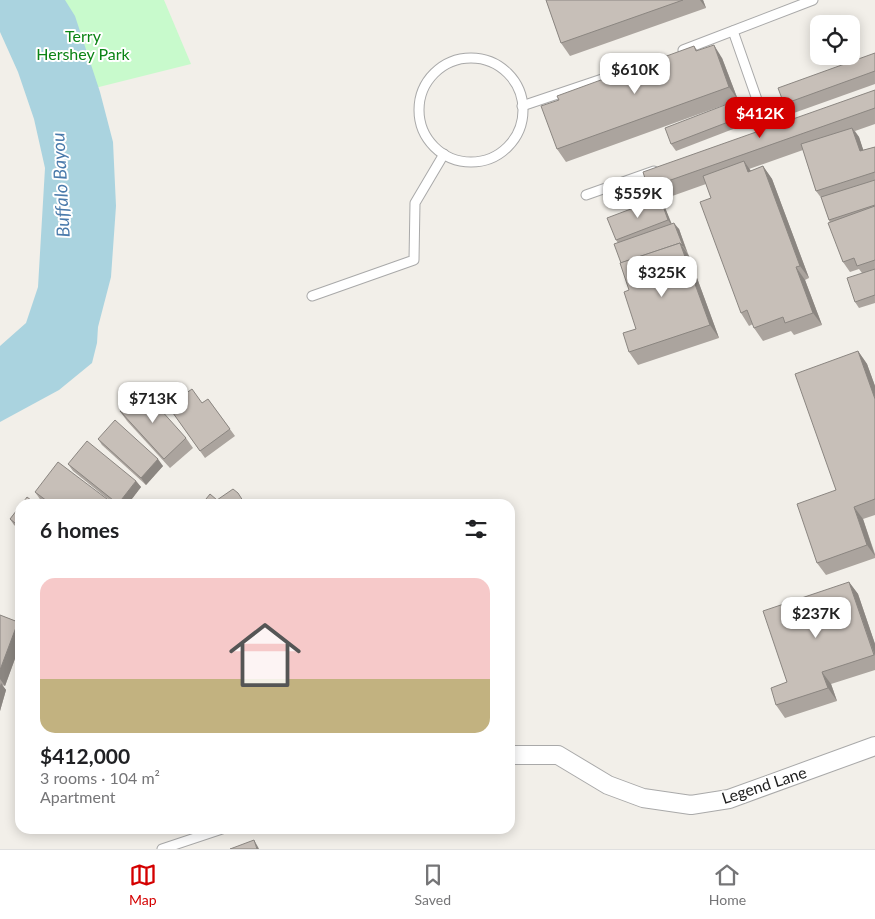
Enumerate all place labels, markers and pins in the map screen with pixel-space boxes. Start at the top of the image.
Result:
pin: $610K [600,52,670,95]
pin: $412K [725,96,795,139]
pin: $559K [603,176,673,219]
pin: $325K [627,256,697,298]
pin: $713K [118,382,188,424]
pin: $237K [781,596,851,639]

